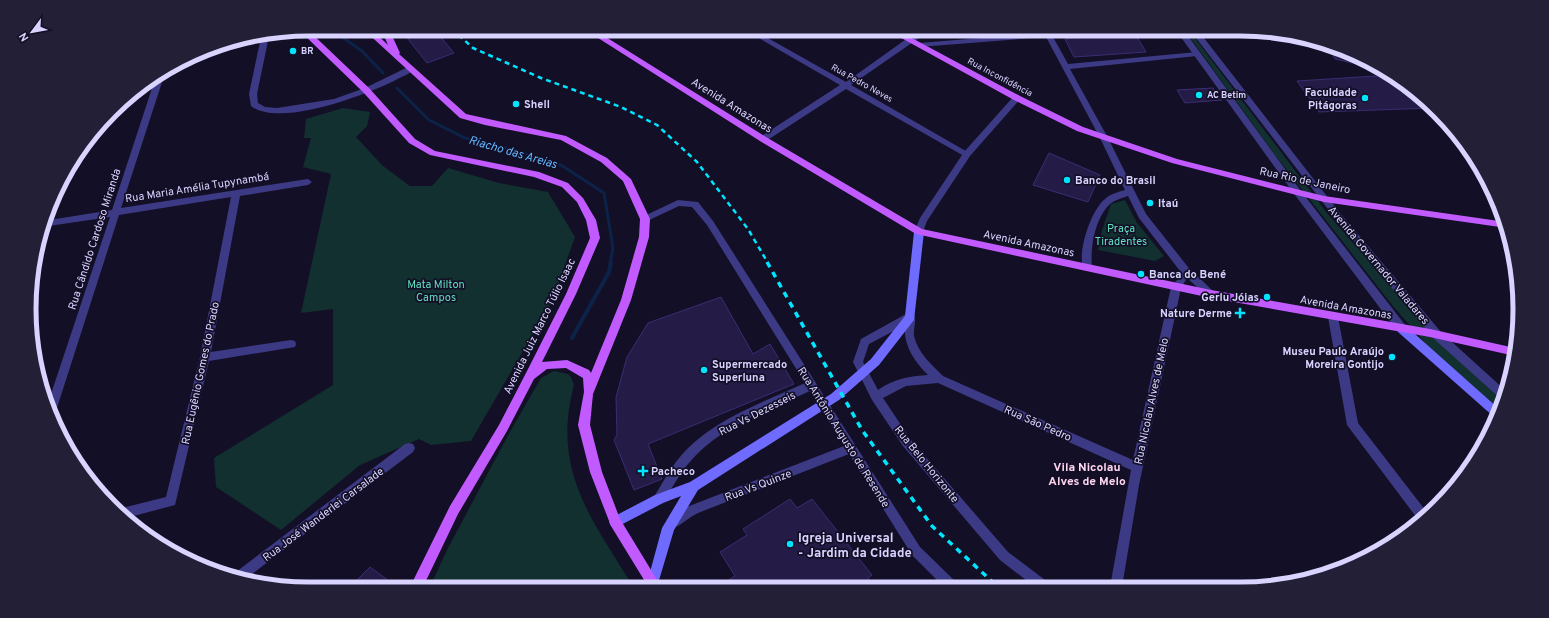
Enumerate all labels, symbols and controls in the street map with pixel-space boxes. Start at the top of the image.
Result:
north arrow [12,12,52,52]
text: N [16,30,32,44]
marker: BR [288,46,298,56]
place label: BR [301,46,313,57]
street label: Rua Inconfidência [965,56,1034,99]
street label: Rua Pedro Neves [829,62,894,105]
street label: Avenida Amazonas [688,75,775,136]
place label: Faculdade Pitágoras [1305,86,1357,113]
marker: AC Betim [1194,90,1204,100]
place label: AC Betim [1207,90,1246,101]
marker: Faculdade Pitágoras [1360,93,1370,103]
place label: Shell [524,98,550,112]
marker: Shell [511,99,521,109]
water label: Riacho das Areias [467,133,559,173]
street label: Rua Rio de Janeiro [1258,165,1351,197]
street label: Rua Cândido Cardoso Miranda [65,167,125,312]
street label: Rua Maria Amélia Tupynambá [124,170,270,206]
place label: Banco do Brasil [1075,174,1156,188]
marker: Banco do Brasil [1062,175,1072,185]
place label: Itaú [1158,197,1178,211]
marker: Itaú [1145,198,1155,208]
street label: Avenida Governador Valadares [1324,203,1432,328]
park label: Praça Tiradentes [1095,222,1147,249]
street label: Avenida Amazonas [982,227,1076,260]
street label: Avenida Juiz Marco Túlio Isaac [501,256,579,397]
place label: Banca do Bené [1149,268,1226,282]
marker: Banca do Bené [1136,269,1146,279]
park label: Mata Milton Campos [407,278,465,305]
place label: Gerlu Jóias [1201,291,1259,305]
marker: Gerlu Jóias [1262,292,1272,302]
street label: Avenida Amazonas [1299,293,1393,323]
street label: Rua Eugênio Gomes do Prado [179,301,223,446]
place label: Nature Derme [1160,307,1232,321]
marker: Nature Derme [1235,308,1245,318]
street label: Rua Nicolau Alves de Melo [1132,337,1172,466]
place label: Museu Paulo Araújo Moreira Gontijo [1282,345,1384,372]
marker: Museu Paulo Araújo Moreira Gontijo [1387,352,1397,362]
place label: Supermercado Superluna [712,358,787,385]
marker: Supermercado Superluna [699,365,709,375]
street label: Rua Antônio Augusto de Resende [794,365,892,511]
street label: Rua Vs Dezesseis [717,389,798,439]
street label: Rua São Pedro [1002,403,1073,445]
street label: Rua Belo Horizonte [891,423,962,506]
district label: Vila Nicolau Alves de Melo [1048,460,1126,490]
street label: Rua José Wanderlei Carsalade [260,465,387,565]
place label: Pacheco [651,465,695,479]
marker: Pacheco [638,466,648,476]
street label: Rua Vs Quinze [723,467,794,505]
place label: Igreja Universal - Jardim da Cidade [798,531,912,562]
marker: Igreja Universal - Jardim da Cidade [785,539,795,549]

